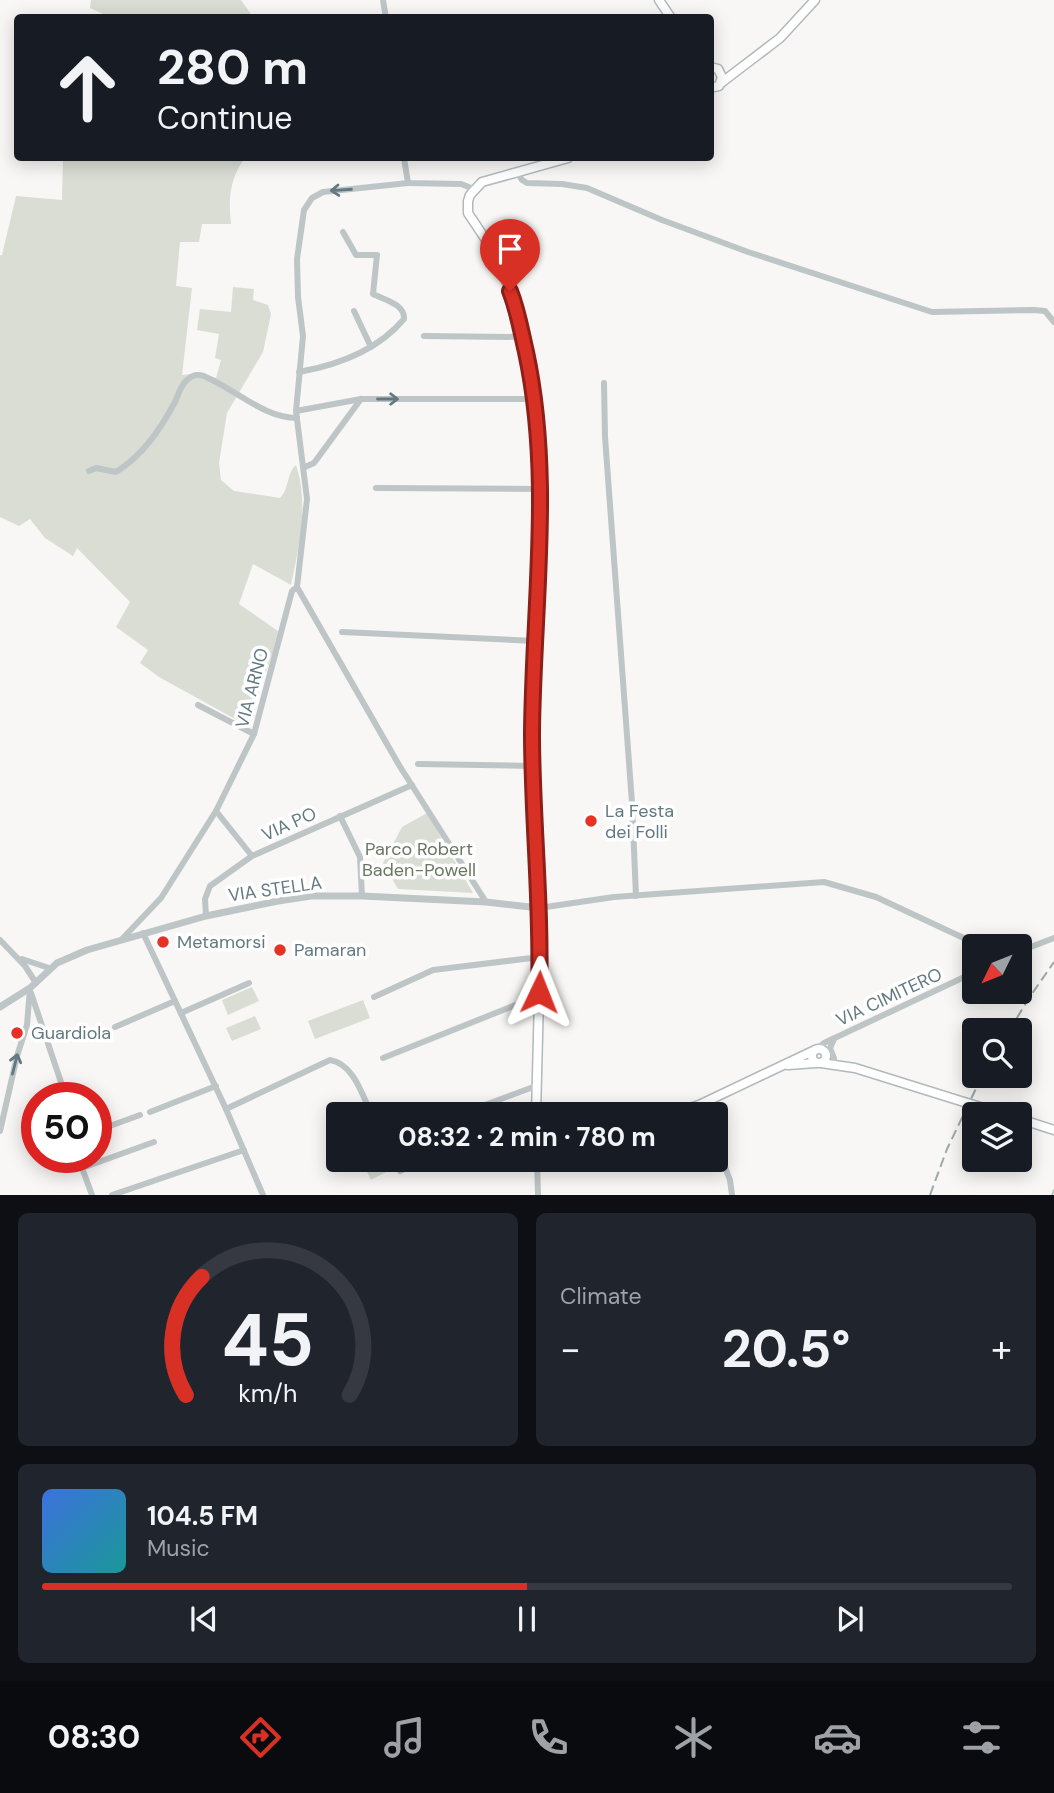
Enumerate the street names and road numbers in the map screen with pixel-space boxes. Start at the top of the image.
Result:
street label: VIA ARNO [230,645,274,731]
street label: VIA PO [258,801,320,847]
street label: VIA STELLA [227,871,323,907]
street label: VIA CIMITERO [832,962,946,1032]

